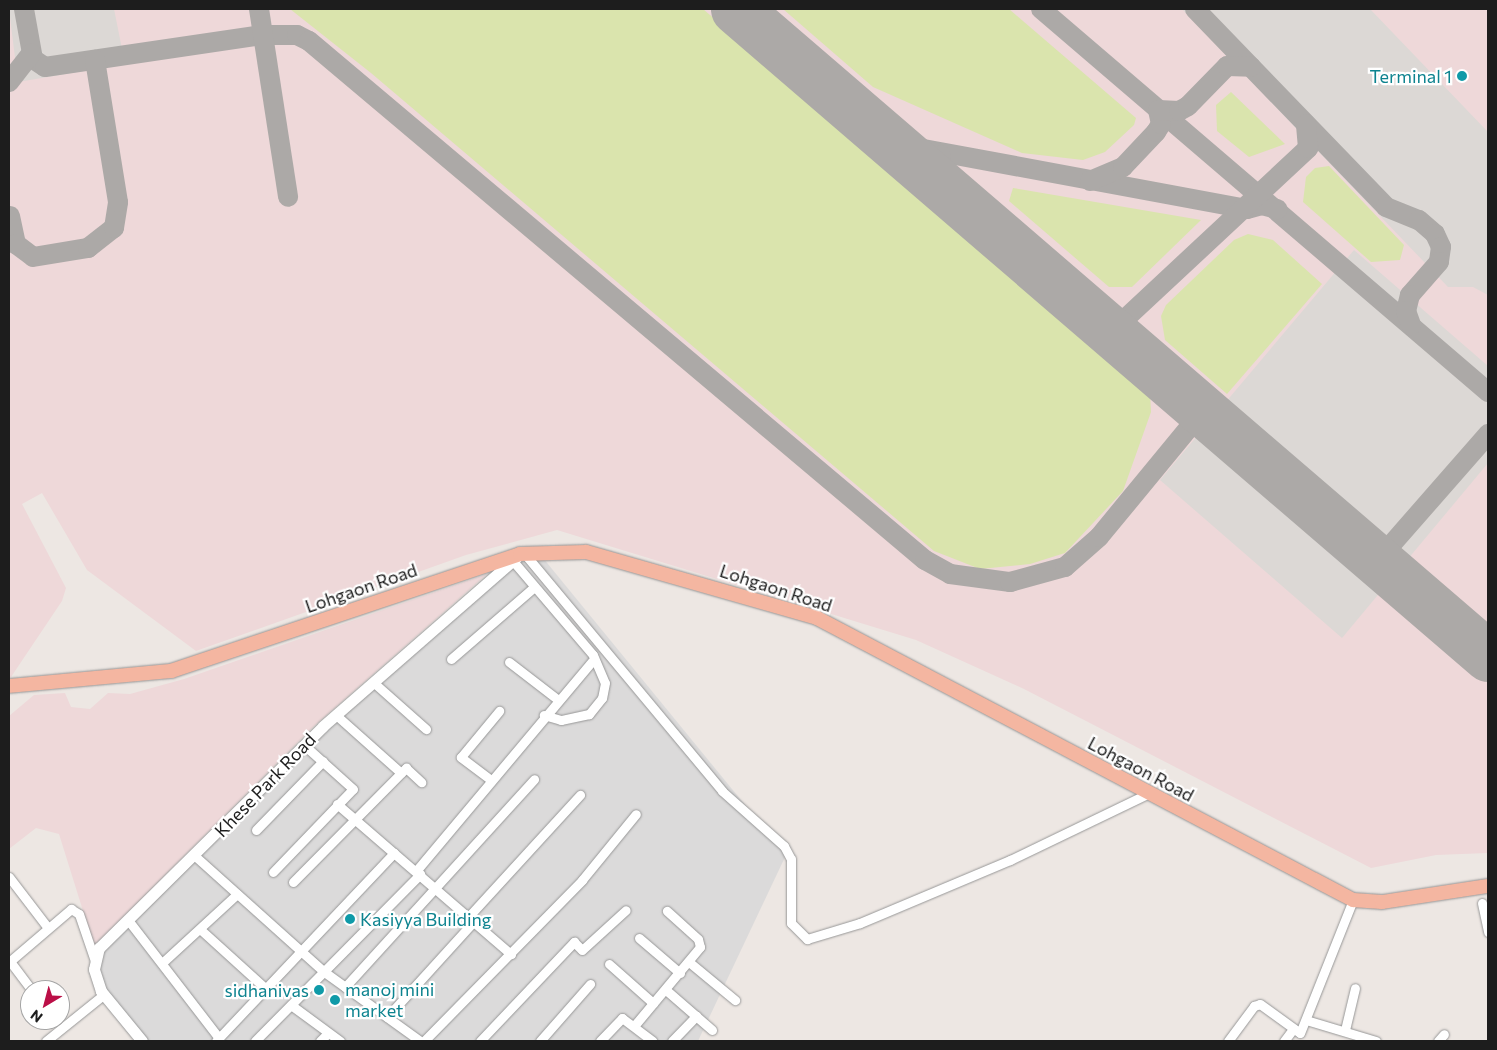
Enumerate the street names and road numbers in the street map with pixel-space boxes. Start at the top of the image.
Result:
street label: Lohgaon Road [302,559,420,617]
street label: Lohgaon Road [717,560,835,616]
street label: Khese Park Road [210,729,320,841]
street label: Lohgaon Road [1084,732,1198,806]

